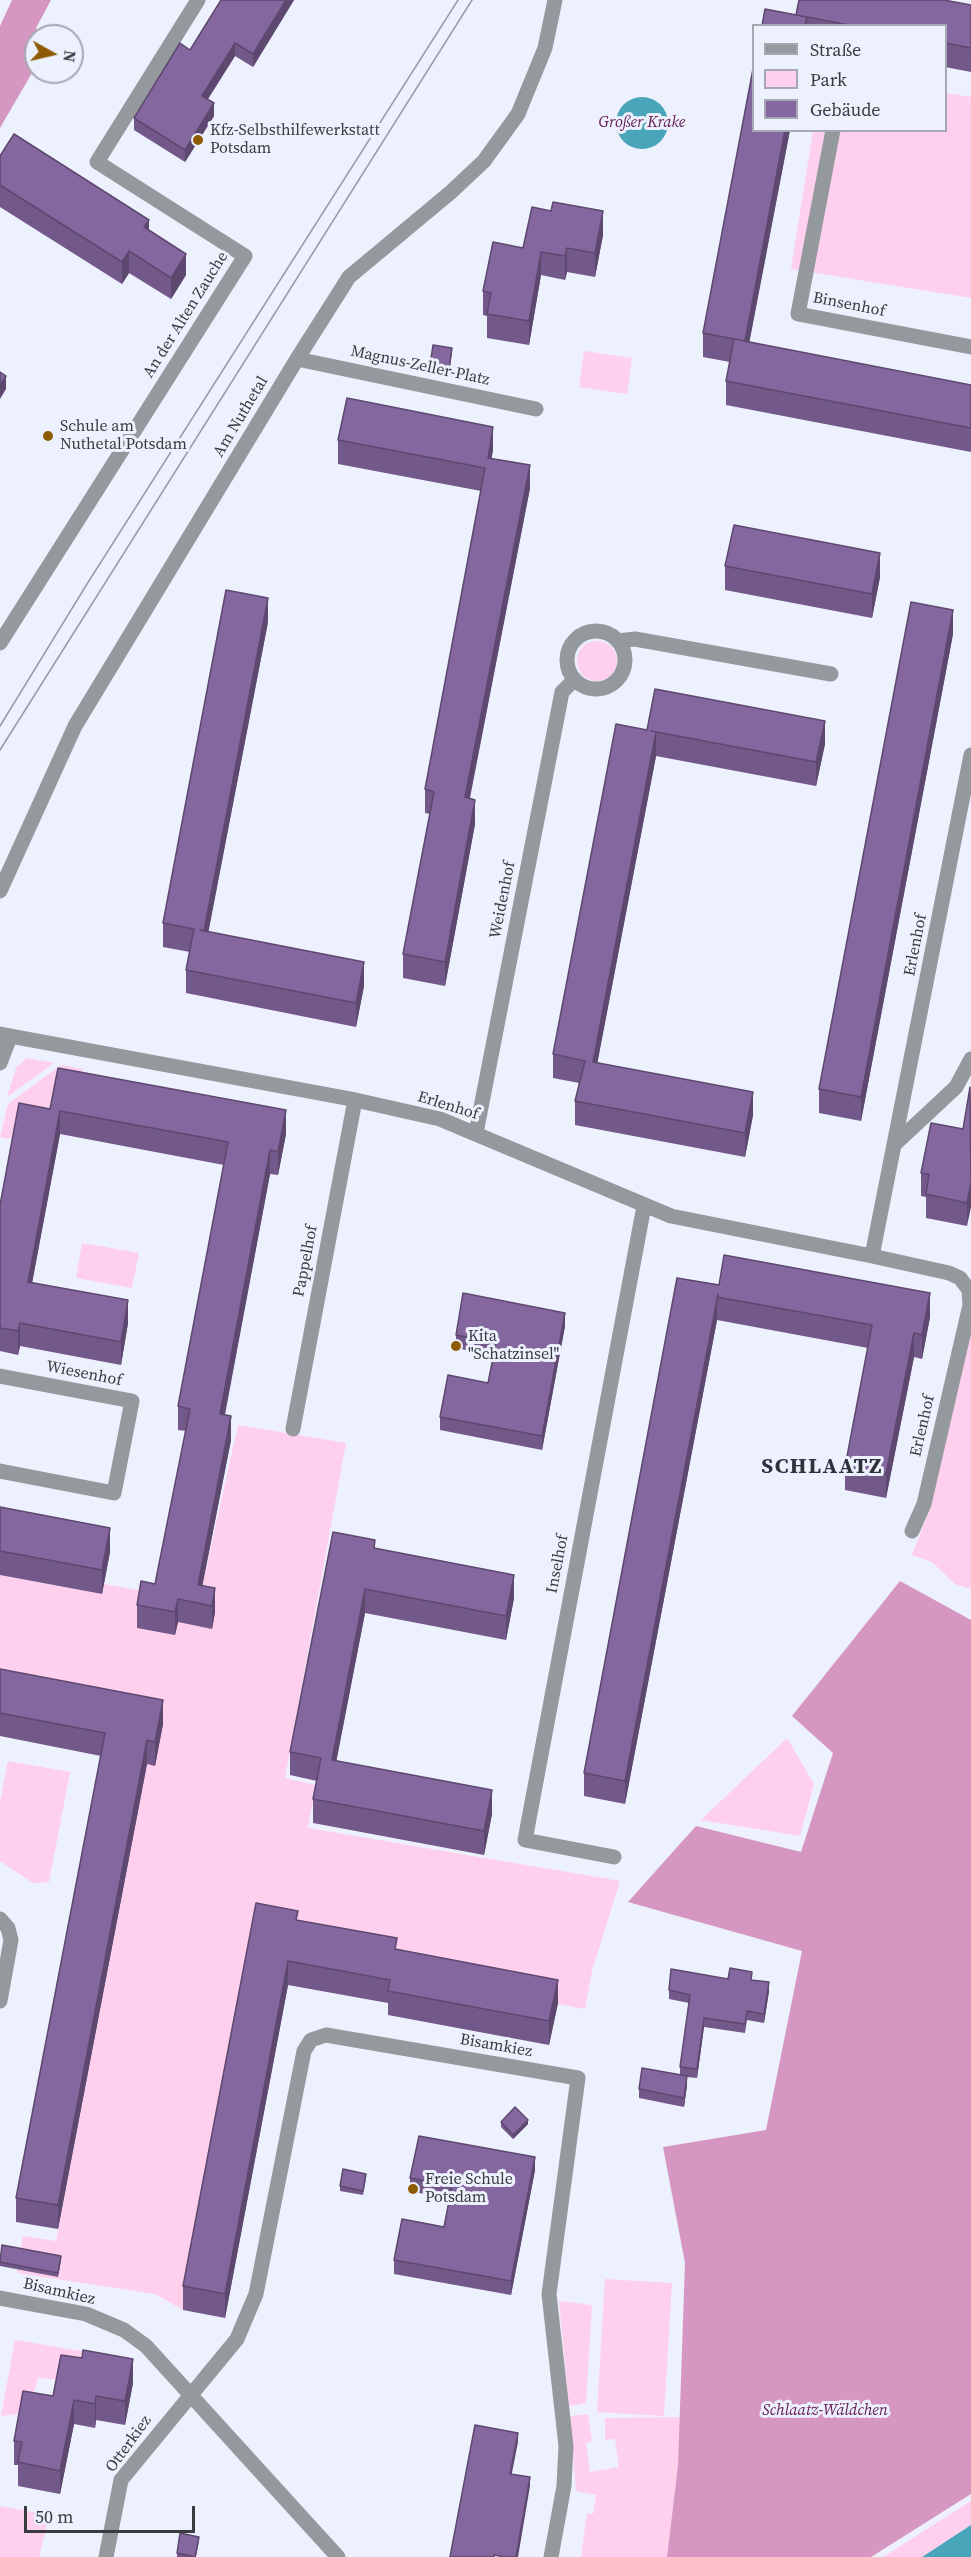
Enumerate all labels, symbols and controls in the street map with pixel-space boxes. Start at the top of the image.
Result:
north arrow [24,24,84,84]
legend [752,24,947,132]
text: Straße [810,37,861,62]
text: N [58,49,82,64]
text: Park [810,67,847,92]
text: Gebäude [810,97,881,122]
park label: Großer Krake [599,113,685,133]
place label: Kfz-Selbsthilfewerkstatt Potsdam [210,121,380,159]
marker: Kfz-Selbsthilfewerkstatt Potsdam [191,133,205,147]
street label: An der Alten Zauche [139,248,233,382]
street label: Binsenhof [811,289,887,321]
street label: Magnus-Zeller-Platz [349,342,491,390]
street label: Am Nuthetal [209,373,273,461]
place label: Schule am Nuthetal Potsdam [60,417,187,455]
marker: Schule am Nuthetal Potsdam [41,429,55,443]
street label: Weidenhof [486,860,520,940]
street label: Erlenhof [901,912,931,978]
street label: Erlenhof [415,1088,481,1124]
street label: Pappelhof [290,1224,322,1298]
place label: Kita "Schatzinsel" [468,1327,559,1365]
marker: Kita "Schatzinsel" [449,1339,463,1353]
street label: Wiesenhof [44,1357,124,1391]
street label: Erlenhof [907,1393,939,1459]
district label: SCHLAATZ [761,1454,883,1480]
street label: Inselhof [543,1533,573,1595]
street label: Bisamkiez [458,2030,534,2062]
place label: Freie Schule Potsdam [425,2170,513,2208]
marker: Freie Schule Potsdam [406,2182,420,2196]
street label: Bisamkiez [21,2274,97,2310]
park label: Schlaatz-Wäldchen [762,2401,888,2421]
street label: Otterkiez [102,2412,156,2476]
scale bar [27,2494,198,2532]
text: 50 m [35,2504,73,2529]

